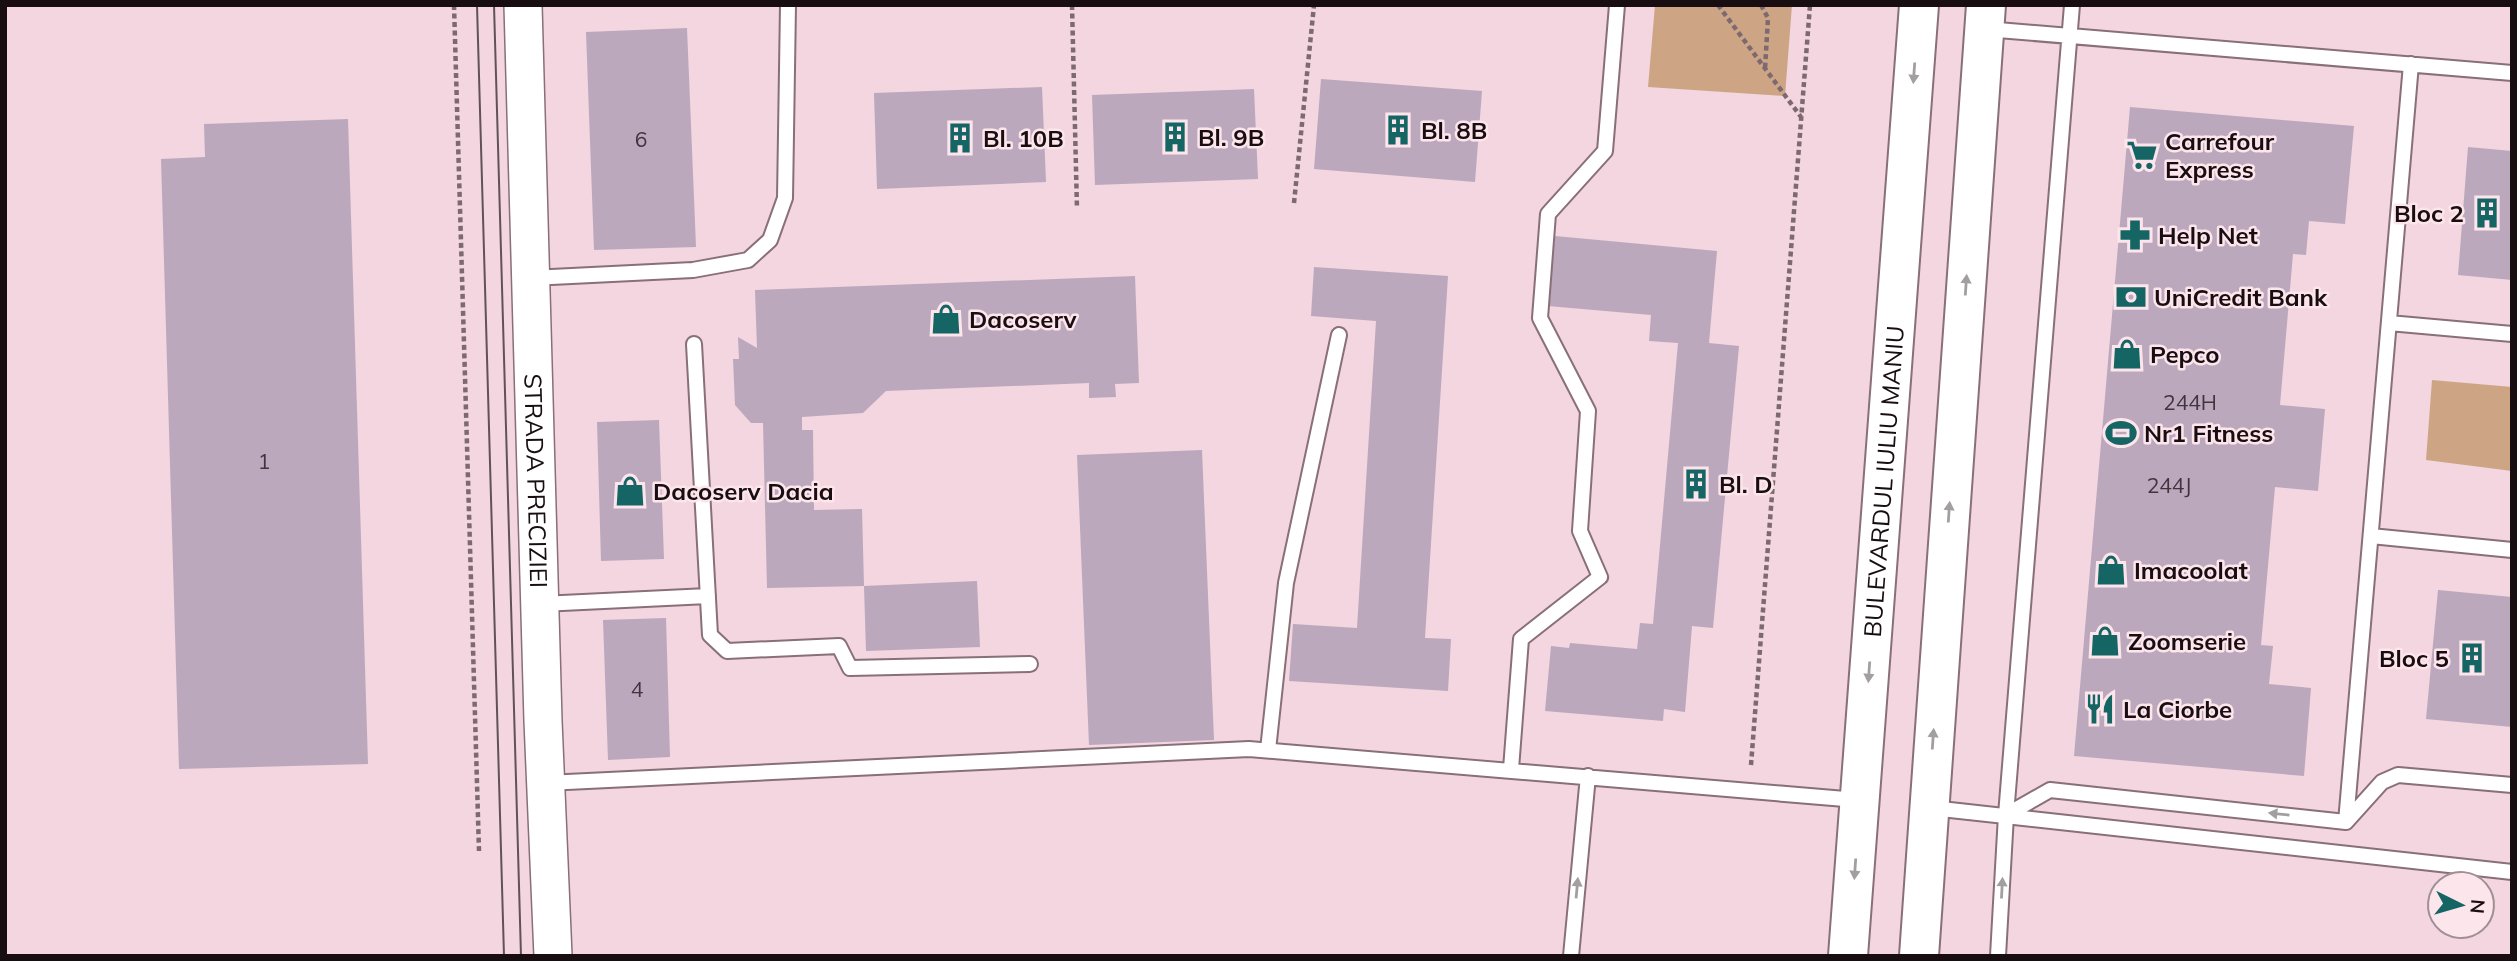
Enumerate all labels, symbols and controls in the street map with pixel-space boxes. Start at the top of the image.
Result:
one-way arrow [1908,63,1919,85]
building icon: Bl. 8B [1381,113,1415,147]
place label: Bl. 8B [1421,115,1487,145]
building icon: Bl. 9B [1158,120,1192,154]
building icon: Bl. 10B [943,121,977,155]
place label: Bl. 9B [1198,122,1264,152]
place label: Bl. 10B [983,123,1064,153]
house number: 6 [635,126,647,152]
place label: Carrefour Express [2165,126,2275,184]
supermarket icon: Carrefour Express [2125,138,2159,172]
building icon: Bloc 2 [2470,196,2504,230]
place label: Bloc 2 [2394,198,2464,228]
pharmacy icon: Help Net [2118,218,2152,252]
place label: Help Net [2158,220,2258,250]
one-way arrow [1961,274,1972,296]
bank icon: UniCredit Bank [2114,280,2148,314]
place label: UniCredit Bank [2154,282,2328,312]
shop icon: Dacoserv [929,302,963,336]
place label: Dacoserv [969,304,1078,334]
street label: BULEVARDUL IULIU MANIU [1857,325,1910,638]
shop icon: Pepco [2110,337,2144,371]
place label: Pepco [2150,339,2219,369]
street label: STRADA PRECIZIEI [518,373,554,588]
house number: 244H [2163,389,2217,415]
sports icon: Nr1 Fitness [2104,416,2138,450]
place label: Nr1 Fitness [2144,418,2273,448]
house number: 1 [258,448,270,474]
building icon: Bl. D [1679,467,1713,501]
place label: Bl. D [1719,469,1773,499]
house number: 244J [2147,472,2191,498]
shop icon: Dacoserv Dacia [613,474,647,508]
place label: Dacoserv Dacia [653,476,834,506]
one-way arrow [1944,501,1955,523]
shop icon: Imacoolat [2094,553,2128,587]
place label: Imacoolat [2134,555,2248,585]
shop icon: Zoomserie [2088,624,2122,658]
place label: Zoomserie [2128,626,2246,656]
building icon: Bloc 5 [2455,641,2489,675]
place label: Bloc 5 [2379,643,2449,673]
one-way arrow [1863,662,1874,684]
house number: 4 [631,676,644,702]
restaurant icon: La Ciorbe [2083,692,2117,726]
place label: La Ciorbe [2123,694,2232,724]
one-way arrow [1928,728,1939,750]
one-way arrow [2267,809,2289,820]
one-way arrow [1849,858,1860,880]
north arrow [2426,870,2496,940]
one-way arrow [1997,876,2008,898]
one-way arrow [1572,877,1583,899]
text: N [2465,898,2491,915]

